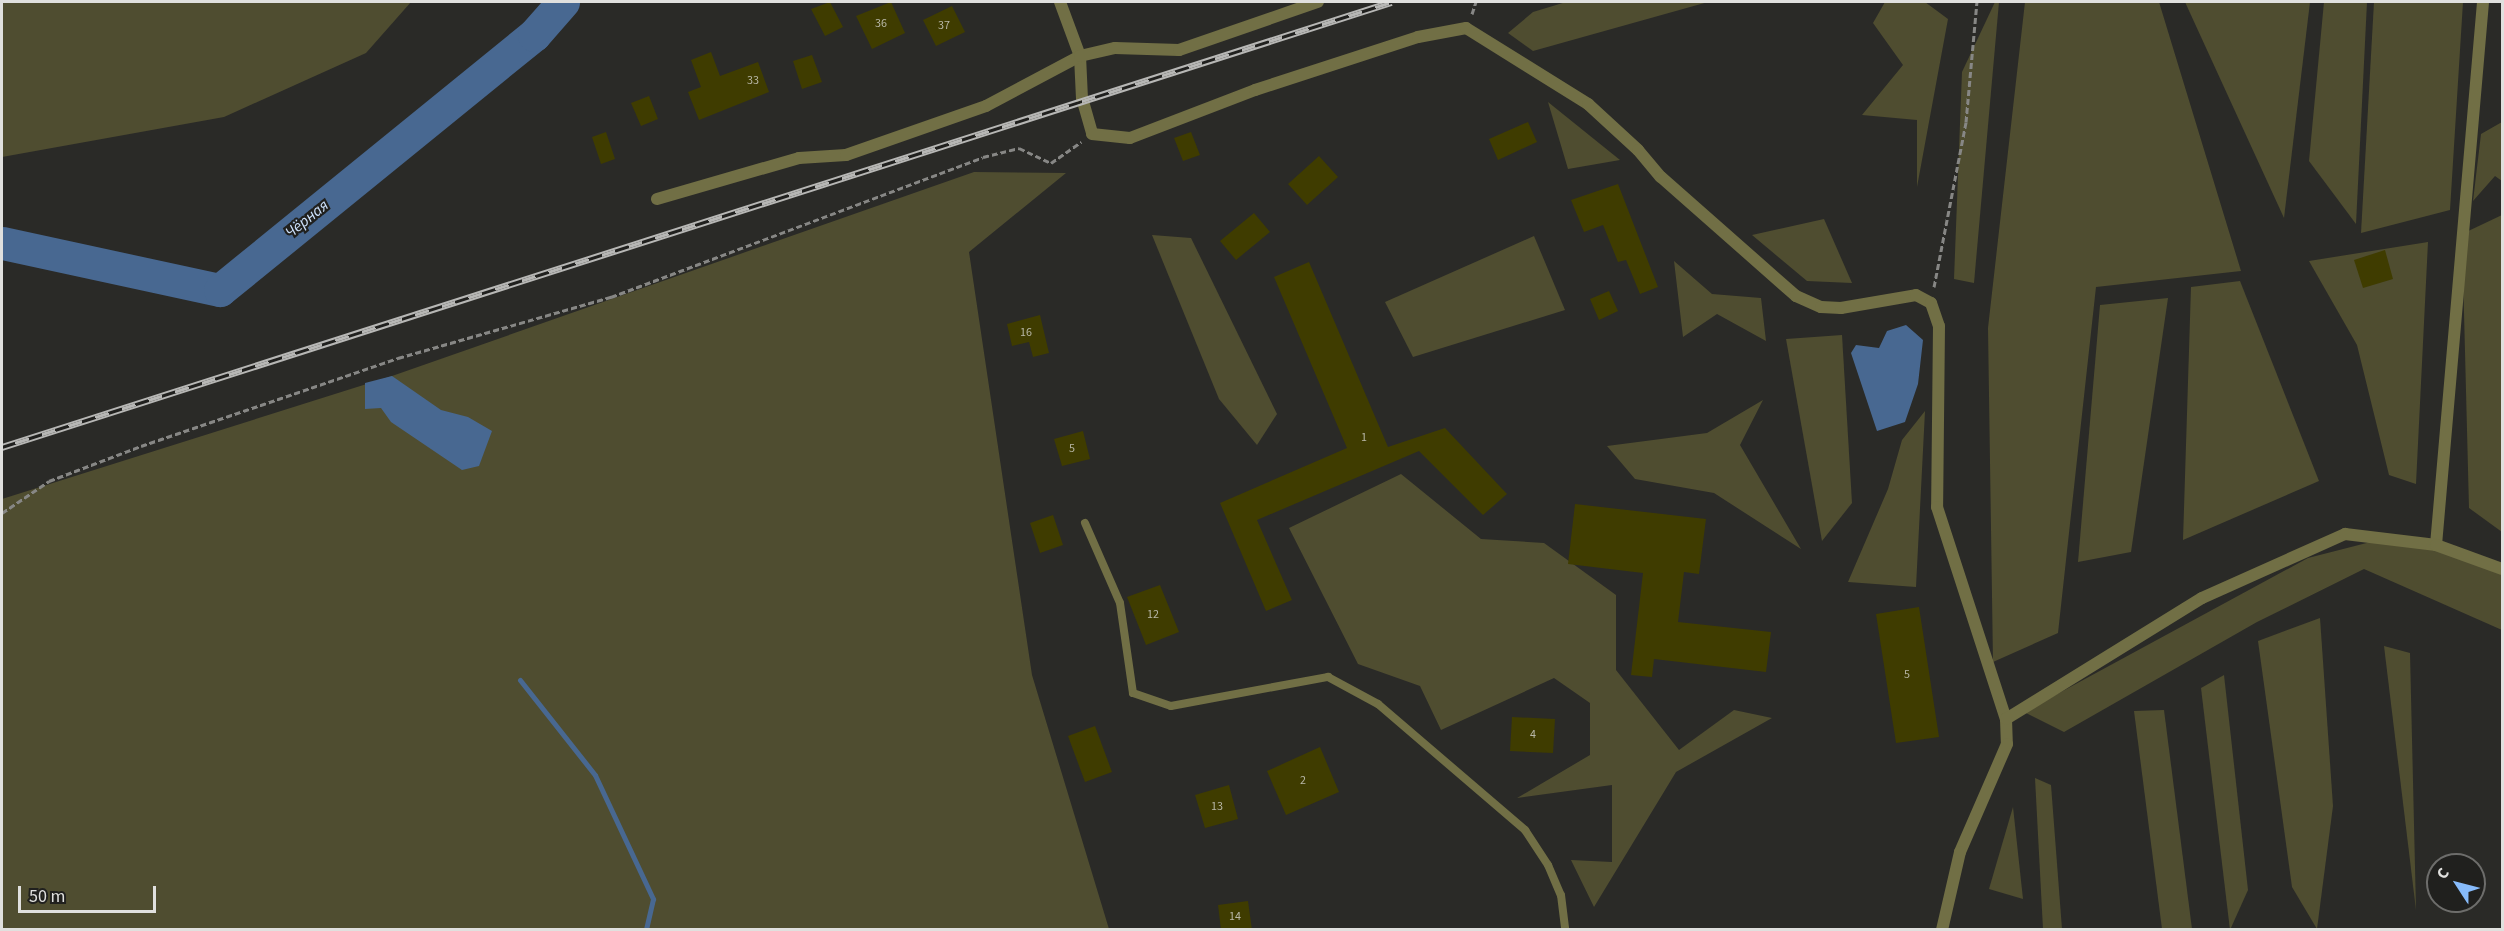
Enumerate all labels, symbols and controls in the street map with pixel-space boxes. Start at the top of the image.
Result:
house number: 36 [875,17,887,31]
house number: 37 [938,19,950,33]
house number: 33 [747,74,759,88]
water label: Чёрная [281,196,333,242]
house number: 16 [1020,326,1032,340]
house number: 1 [1361,431,1367,445]
house number: 5 [1069,442,1075,456]
house number: 12 [1147,608,1159,622]
house number: 5 [1904,668,1910,682]
house number: 4 [1530,728,1536,742]
house number: 2 [1300,774,1306,788]
house number: 13 [1211,800,1223,814]
north arrow [2426,853,2486,913]
text: С [2431,863,2455,884]
scale bar [21,874,159,912]
text: 50 m [29,884,65,909]
house number: 14 [1229,910,1241,924]

